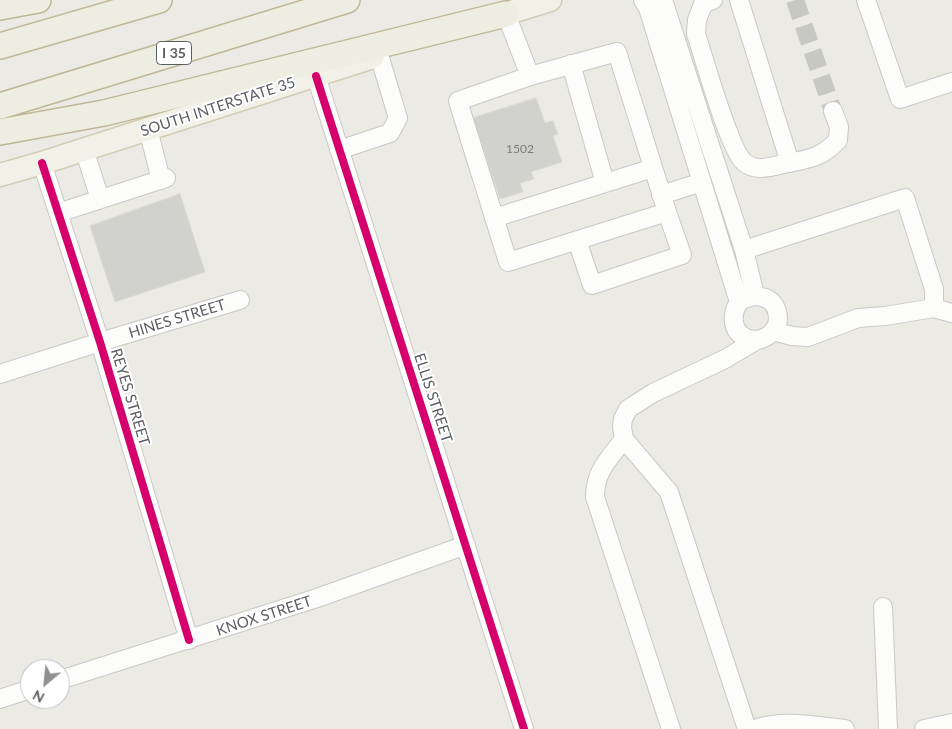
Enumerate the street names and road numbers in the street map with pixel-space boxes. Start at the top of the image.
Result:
road number: I 35 [156,42,192,64]
street label: SOUTH INTERSTATE 35 [138,73,298,141]
street label: HINES STREET [126,296,228,342]
street label: REYES STREET [107,346,153,448]
street label: ELLIS STREET [410,351,456,445]
street label: KNOX STREET [214,592,314,640]

